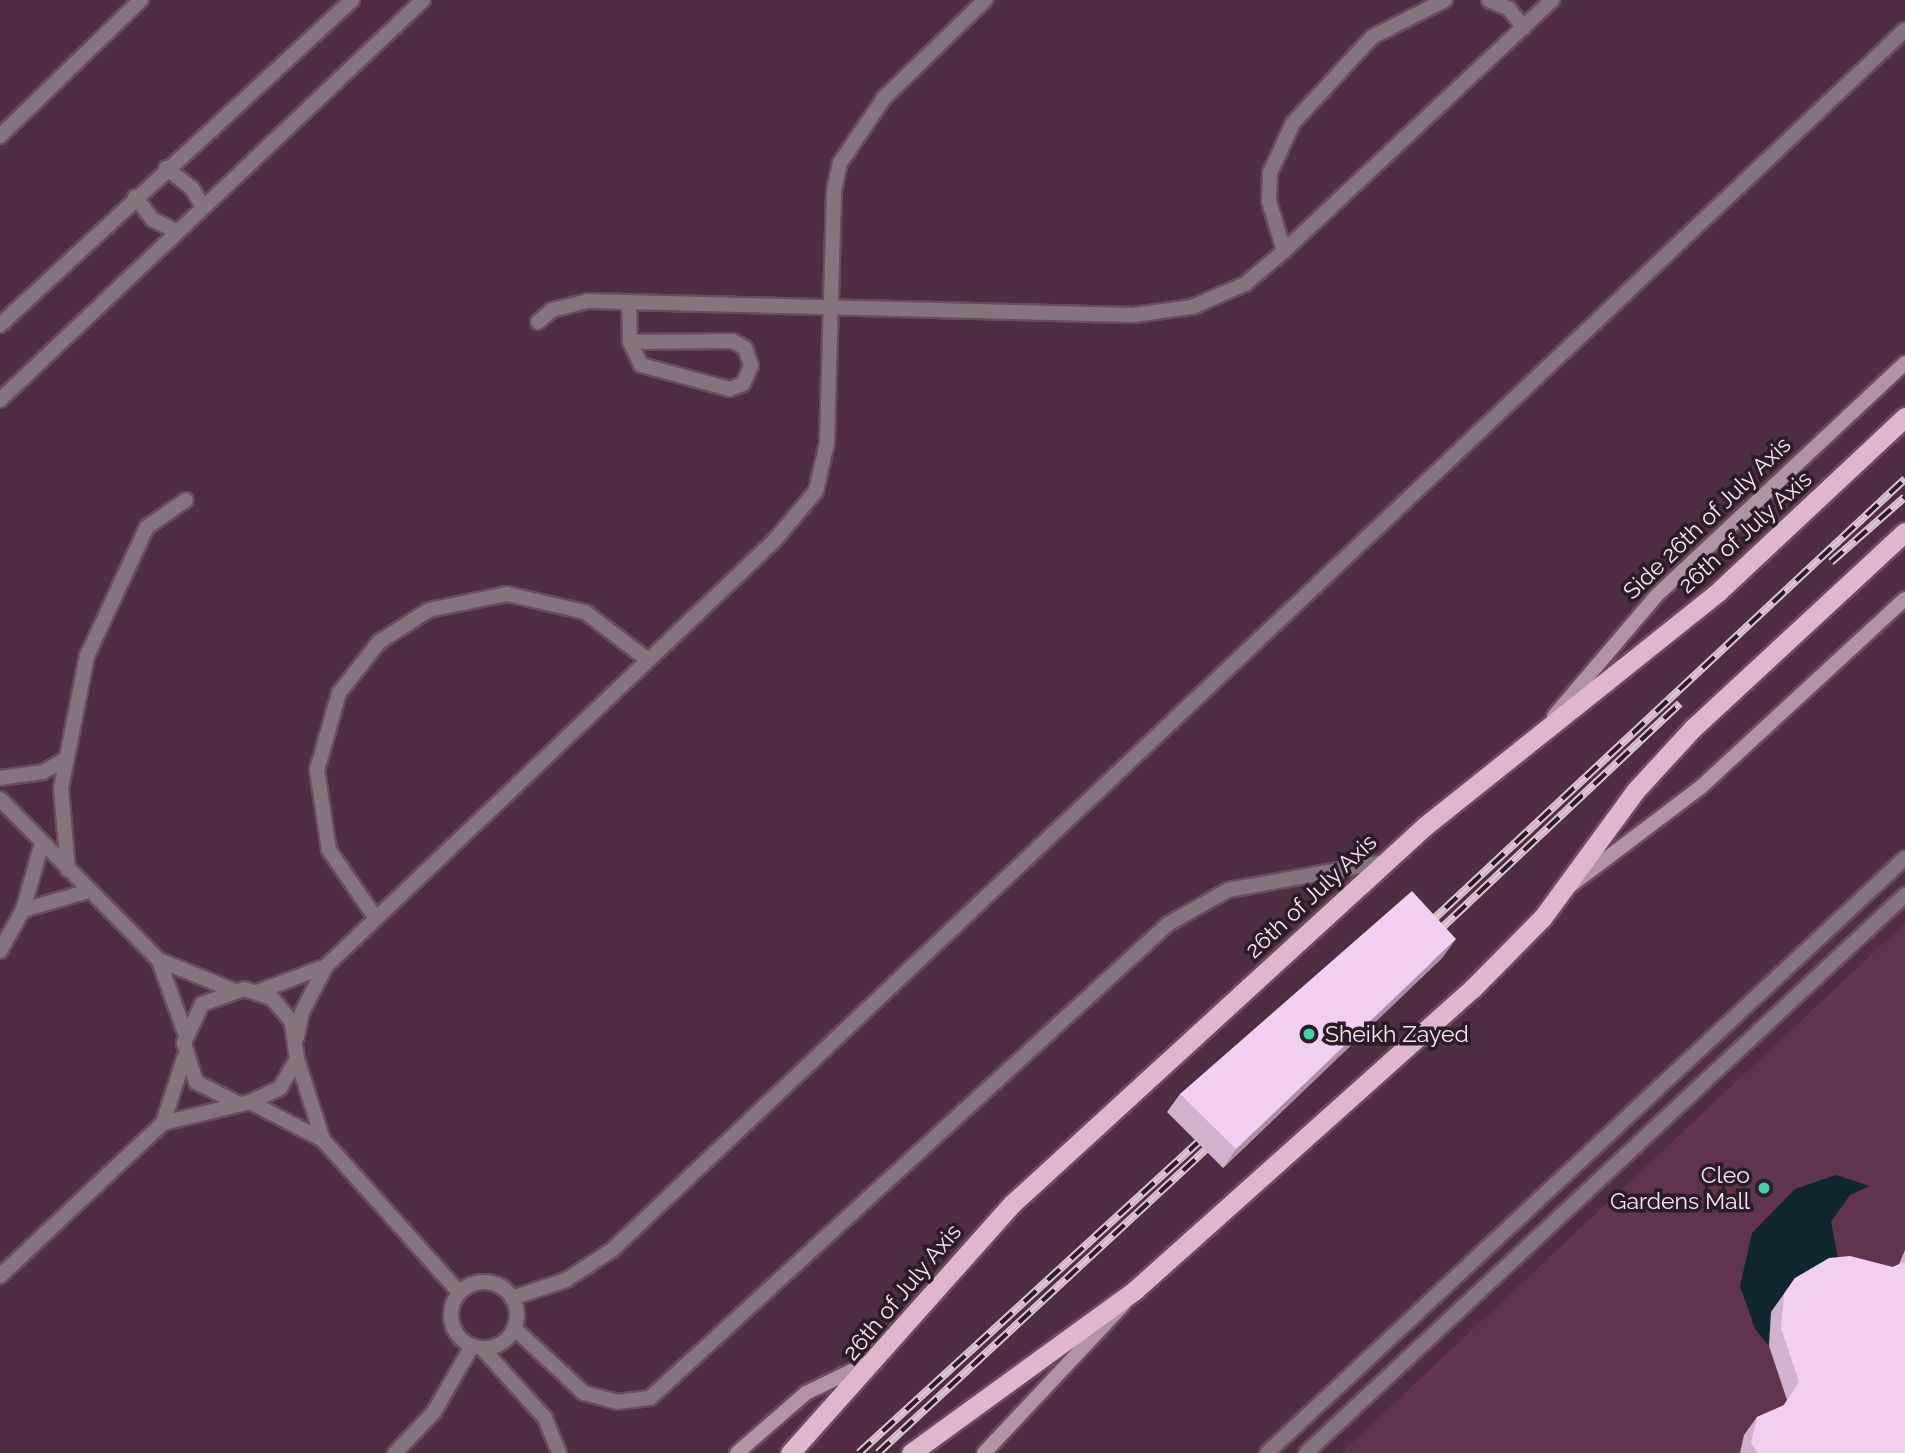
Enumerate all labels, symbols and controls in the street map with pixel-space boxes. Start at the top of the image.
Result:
street label: Side 26th of July Axis [1617,430,1797,606]
street label: 26th of July Axis [1672,464,1818,600]
street label: 26th of July Axis [1239,827,1383,965]
place label: Sheikh Zayed [1325,1020,1469,1048]
marker: Sheikh Zayed [1299,1024,1319,1044]
place label: Cleo Gardens Mall [1610,1161,1750,1215]
marker: Cleo Gardens Mall [1756,1180,1772,1196]
street label: 26th of July Axis [836,1217,968,1367]

